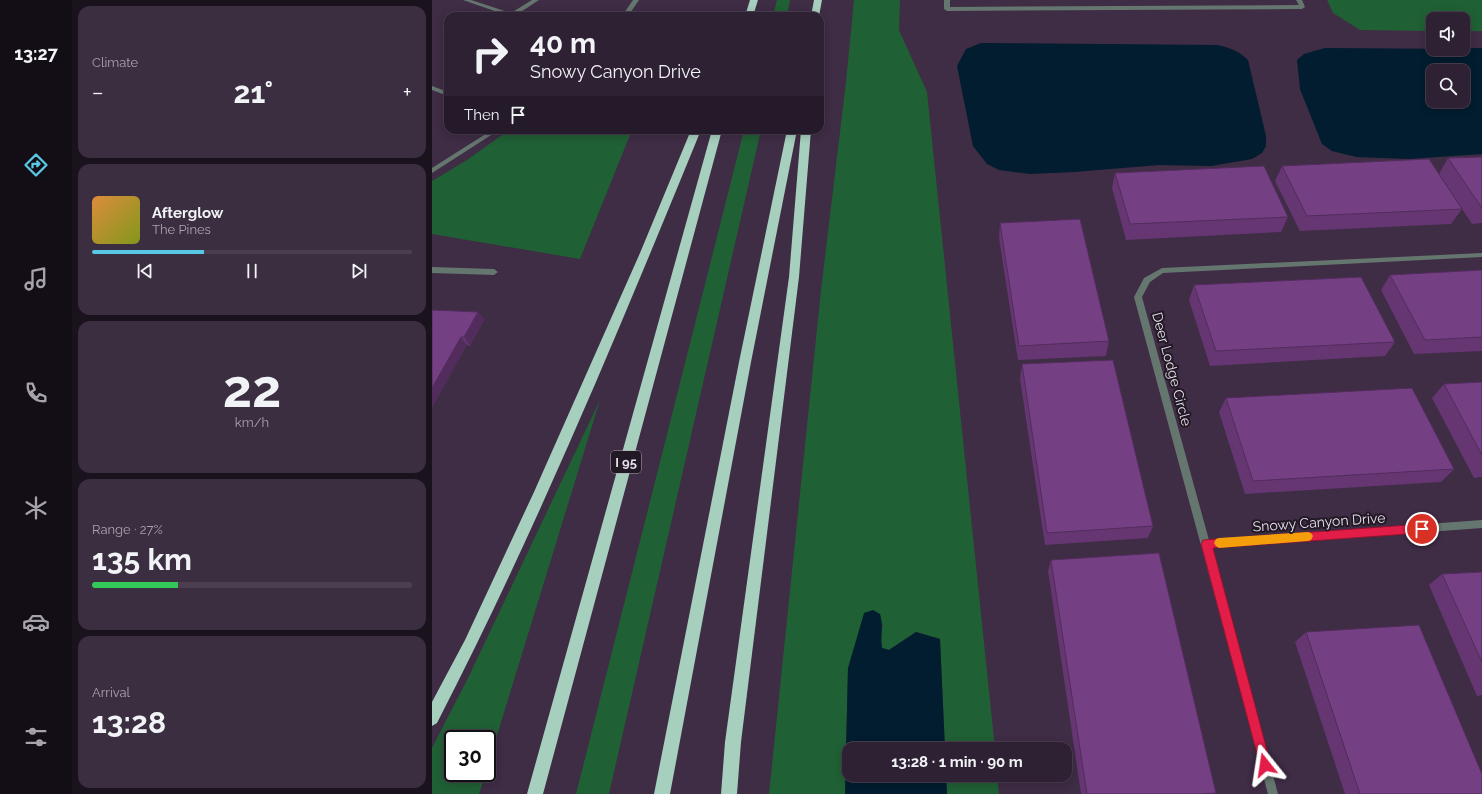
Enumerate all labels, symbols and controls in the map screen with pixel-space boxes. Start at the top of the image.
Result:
map controls [1426,12,1470,108]
button: sound [1426,12,1470,56]
text: 40 m [530,27,596,60]
icon: right [464,28,516,80]
text: 13:27 [14,43,58,64]
text: Climate [92,55,138,70]
text: Snowy Canyon Drive [530,61,701,82]
button: search [1426,64,1470,108]
text: 21° [234,75,273,110]
text: − [92,79,104,105]
text: + [403,79,412,105]
icon: arrive [507,104,529,126]
text: Then [464,106,499,124]
icon: directions [22,151,50,179]
text: Afterglow [152,204,223,222]
text: The Pines [152,222,211,237]
icon: previous [134,260,156,282]
icon: pause [241,260,263,282]
icon: next [348,260,370,282]
icon: music [22,265,50,293]
street label: Deer Lodge Circle [1149,310,1195,428]
text: 22 [223,358,281,419]
icon: phone [22,379,50,407]
text: km/h [235,415,269,430]
road number: I 95 [611,451,641,473]
icon: climate [22,494,50,522]
street label: Snowy Canyon Drive [1252,509,1386,535]
pin [1405,512,1439,546]
icon: arrive [1411,518,1433,540]
text: Range · 27% [92,522,163,537]
text: 135 km [92,542,192,577]
icon: car [22,608,50,636]
text: Arrival [92,685,130,700]
text: 13:28 [92,705,166,740]
icon: filters [22,723,50,751]
speed limit sign: 30 [444,730,496,782]
position arrow [1244,744,1286,786]
text: 13:28 · 1 min · 90 m [891,753,1023,771]

